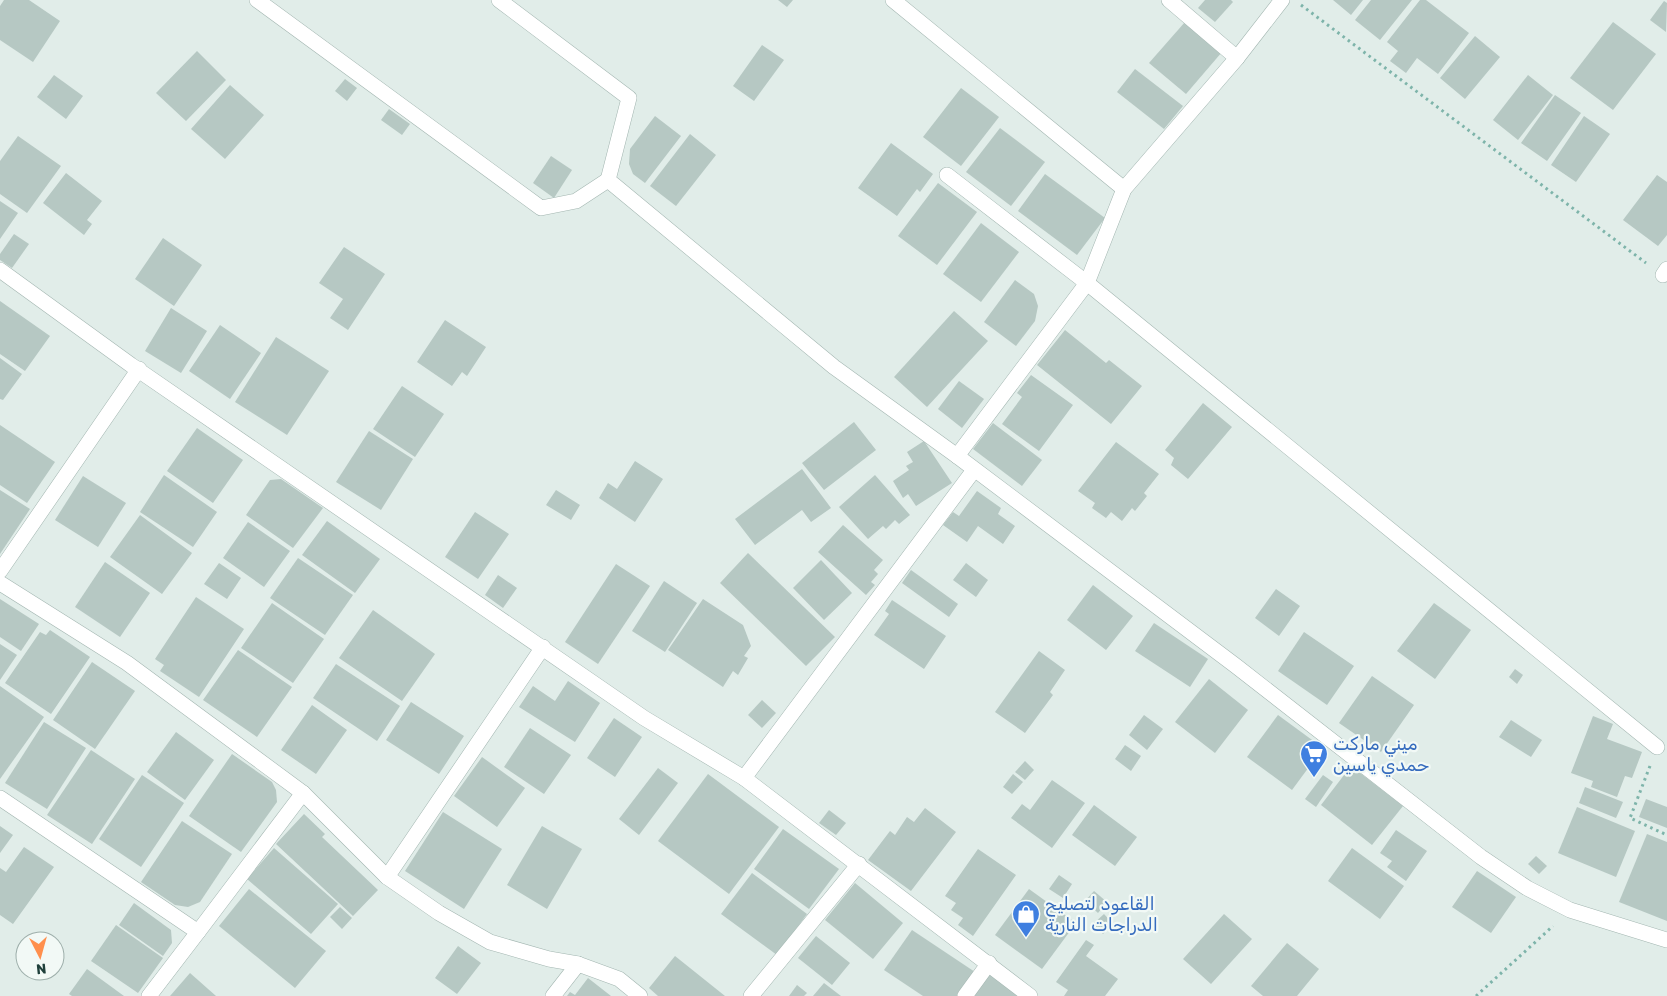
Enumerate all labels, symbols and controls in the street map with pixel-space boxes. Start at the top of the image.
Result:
place label: ميني ماركت حمدي ياسين [1333,733,1429,777]
supermarket icon: ميني ماركت حمدي ياسين [1299,739,1329,778]
place label: القاعود لتصليح الدراجات النارية [1045,893,1158,936]
shop icon: القاعود لتصليح الدراجات النارية [1011,899,1041,938]
north arrow [15,931,65,981]
text: N [35,959,47,977]

